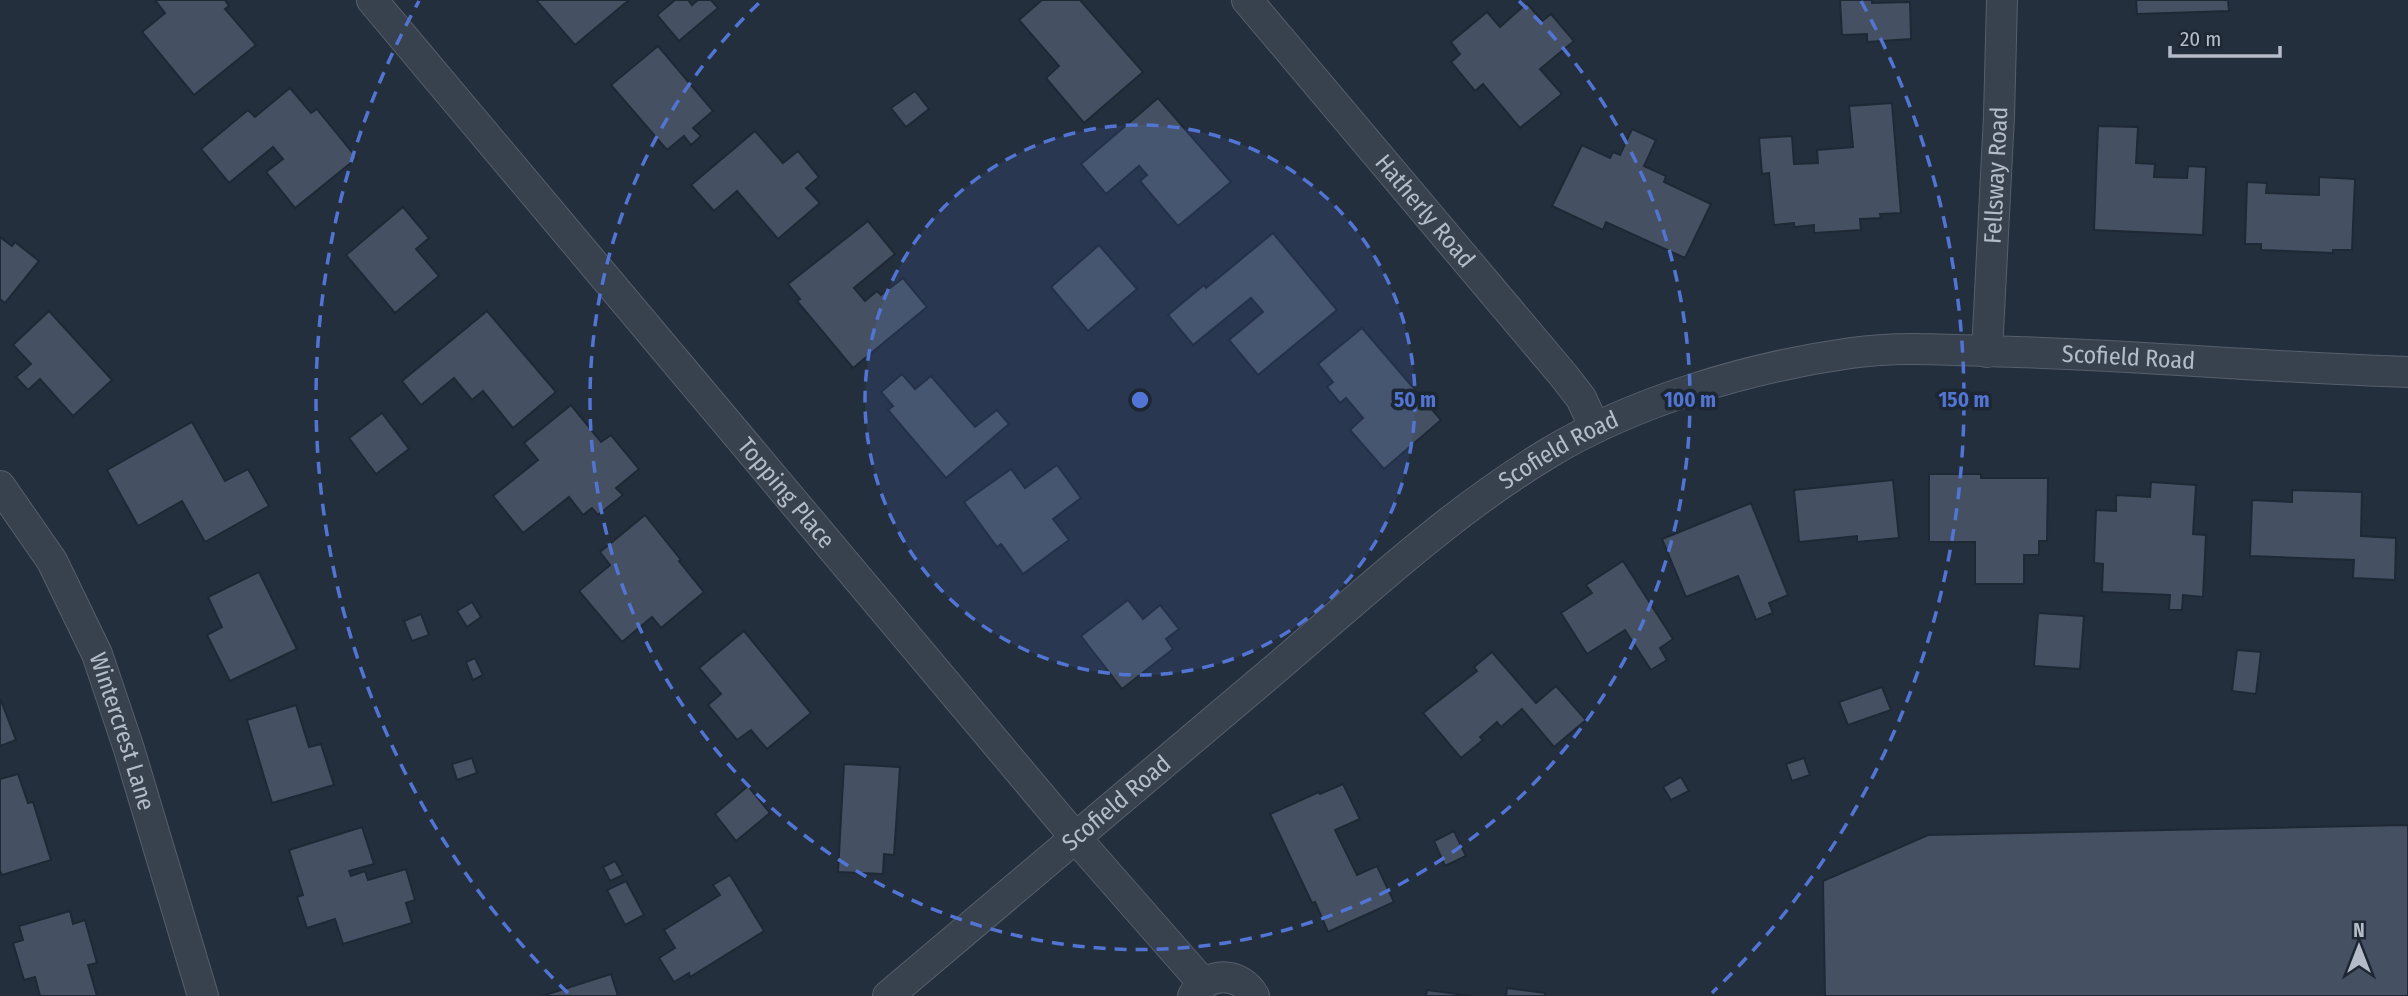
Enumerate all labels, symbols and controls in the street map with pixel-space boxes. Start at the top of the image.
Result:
scale bar [2170,14,2280,58]
text: 20 m [2180,26,2221,52]
street label: Fellsway Road [1979,106,2013,245]
street label: Hatherly Road [1369,149,1481,273]
street label: Scofield Road [2061,340,2196,375]
text: 50 m [1394,387,1436,413]
text: 100 m [1664,387,1716,413]
text: 150 m [1938,387,1990,413]
centre of rings [1128,388,1152,412]
street label: Scofield Road [1493,405,1623,495]
street label: Topping Place [732,432,841,554]
street label: Wintercrest Lane [84,649,161,814]
street label: Scofield Road [1056,749,1176,857]
north arrow [2324,912,2394,982]
text: N [2353,919,2365,942]

